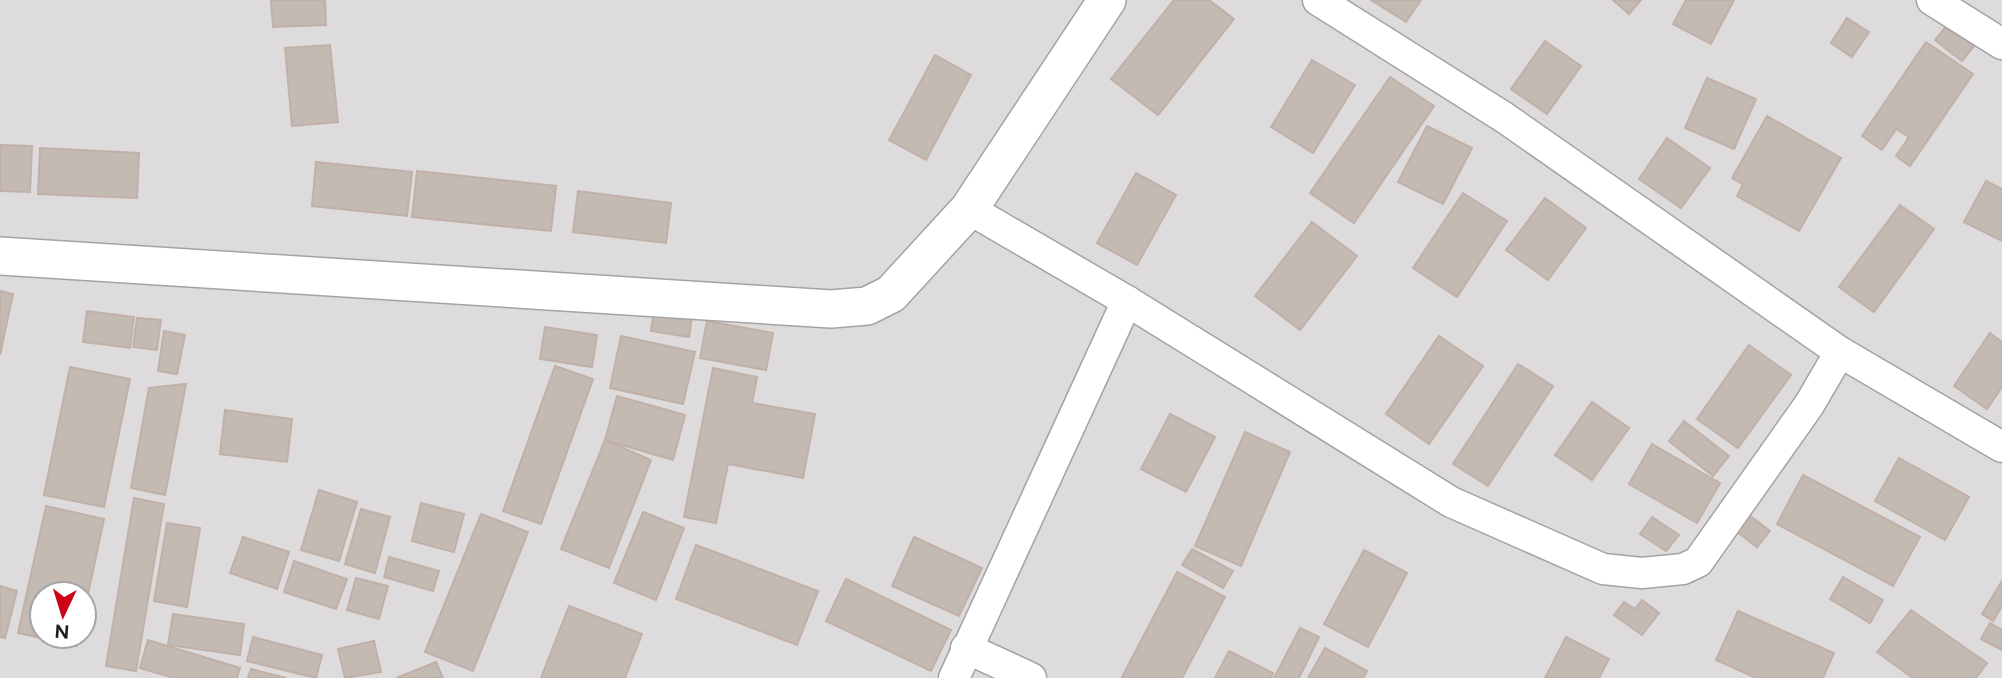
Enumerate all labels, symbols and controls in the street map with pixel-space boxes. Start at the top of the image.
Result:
north arrow [28,580,98,650]
text: N [54,619,70,643]

